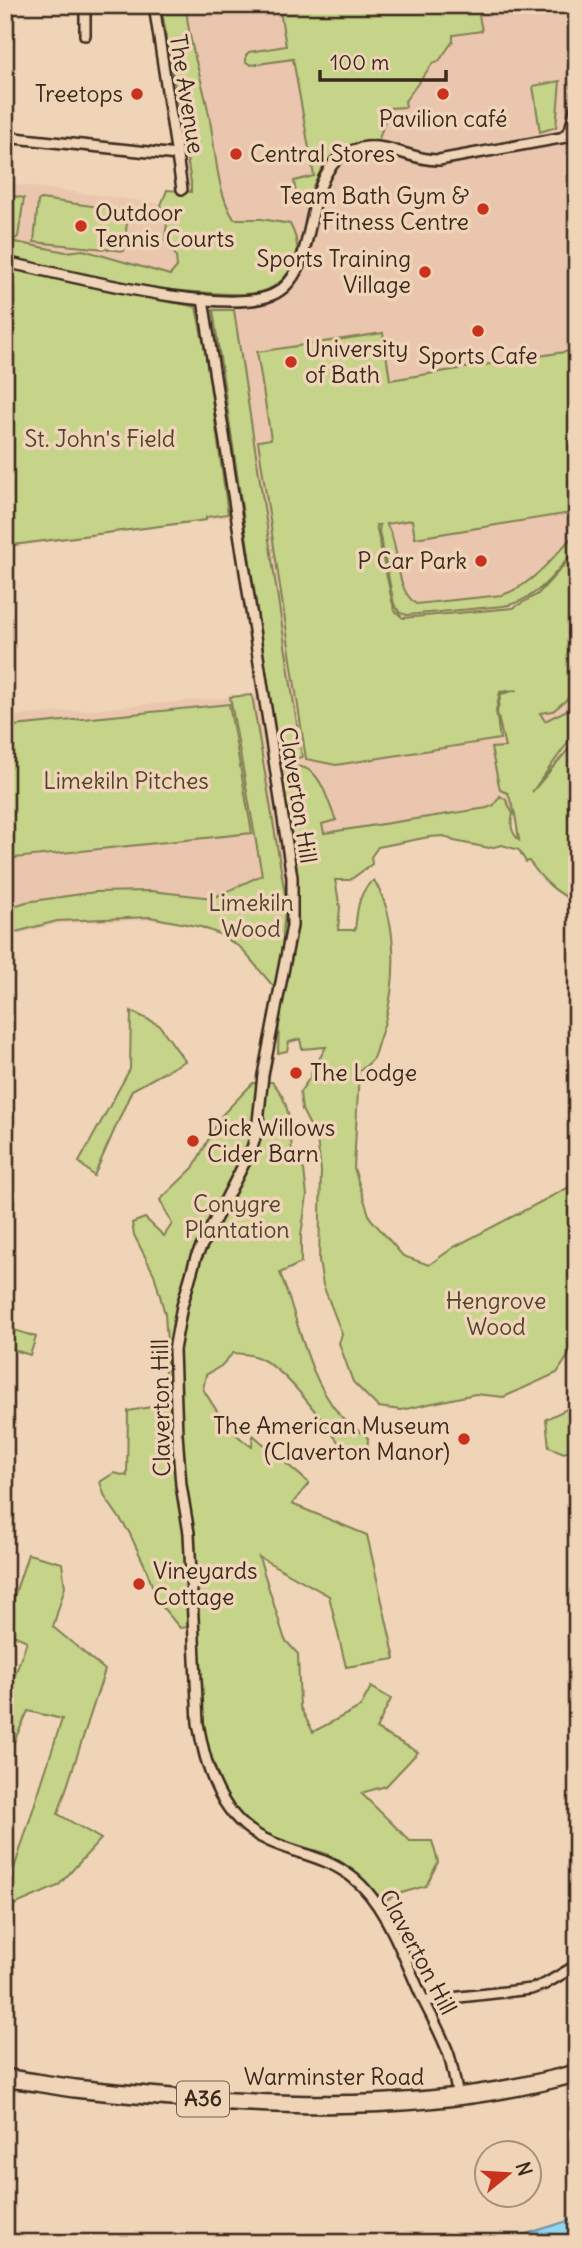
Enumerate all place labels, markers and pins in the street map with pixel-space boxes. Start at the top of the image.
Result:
place label: Treetops [35,79,123,108]
marker: Treetops [129,86,145,102]
marker: Pavilion café [435,86,451,102]
place label: Pavilion café [379,104,507,133]
place label: Central Stores [250,139,395,168]
marker: Central Stores [228,146,244,162]
place label: Team Bath Gym & Fitness Centre [280,181,469,236]
place label: Outdoor Tennis Courts [95,198,234,253]
marker: Team Bath Gym & Fitness Centre [475,201,491,217]
marker: Outdoor Tennis Courts [73,218,89,234]
place label: Sports Training Village [257,244,411,299]
marker: Sports Training Village [417,264,433,280]
marker: Sports Cafe [470,323,486,339]
place label: University of Bath [305,334,408,389]
place label: Sports Cafe [418,341,538,370]
marker: University of Bath [283,354,299,370]
place label: P Car Park [357,546,467,575]
marker: P Car Park [473,553,489,569]
place label: The Lodge [310,1058,417,1087]
marker: The Lodge [288,1065,304,1081]
place label: Dick Willows Cider Barn [207,1113,335,1168]
marker: Dick Willows Cider Barn [185,1133,201,1149]
place label: The American Museum (Claverton Manor) [213,1411,450,1466]
marker: The American Museum (Claverton Manor) [456,1431,472,1447]
place label: Vineyards Cottage [153,1556,258,1611]
marker: Vineyards Cottage [131,1576,147,1592]

